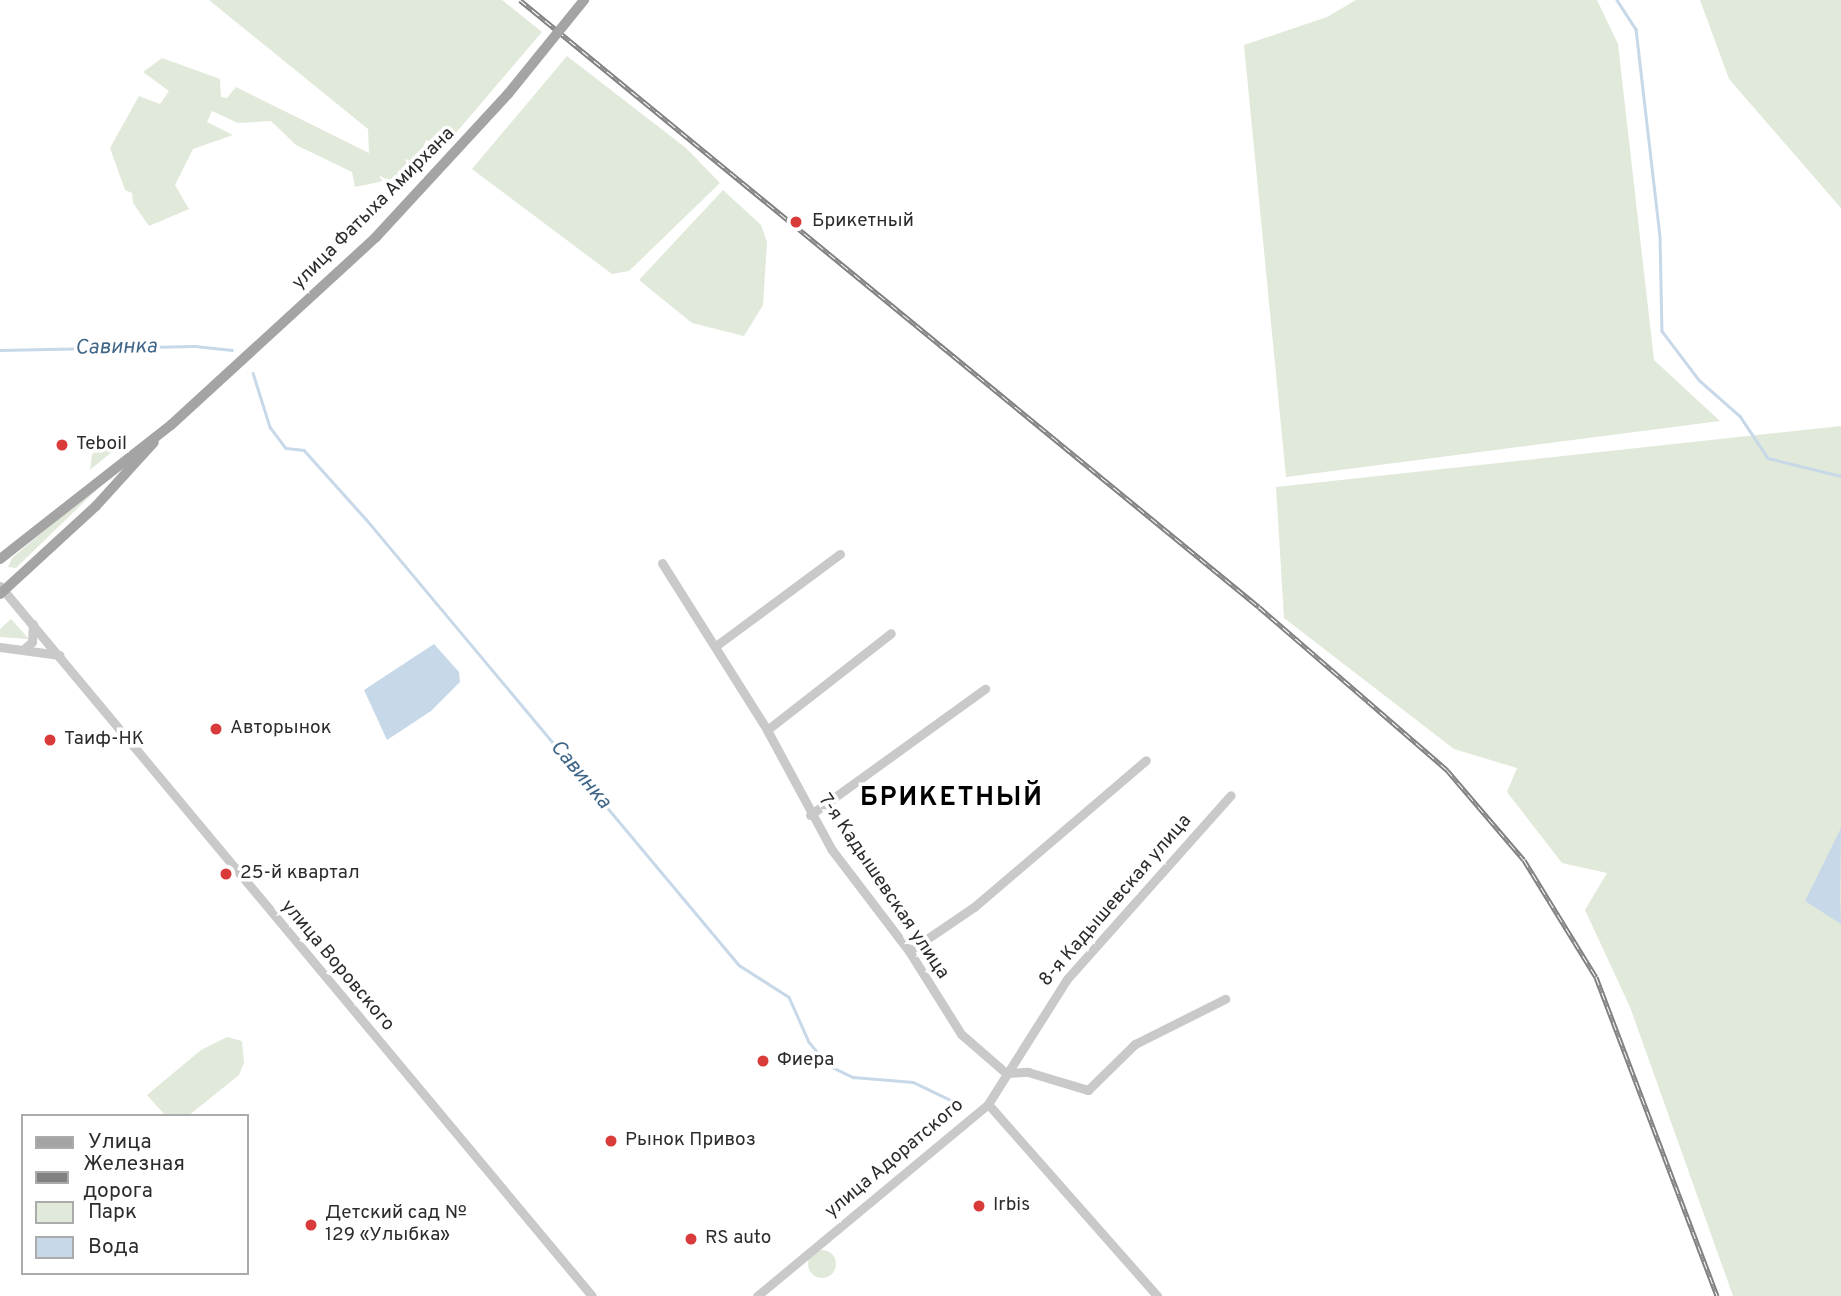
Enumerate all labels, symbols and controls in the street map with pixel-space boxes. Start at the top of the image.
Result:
street label: улица Фатыха Амирхана [288,123,460,295]
place label: Брикетный [812,211,914,233]
marker: Брикетный [786,212,806,232]
water label: Савинка [75,335,157,361]
place label: Teboil [76,434,127,456]
marker: Teboil [54,437,70,453]
place label: Авторынок [230,718,332,740]
marker: Авторынок [208,721,224,737]
place label: Таиф-НК [64,729,144,751]
marker: Таиф-НК [42,732,58,748]
water label: Савинка [544,735,616,815]
district label: БРИКЕТНЫЙ [861,783,1043,815]
street label: 7-я Кадышевская улица [813,790,953,984]
street label: 8-я Кадышевская улица [1035,810,1197,992]
place label: 25-й квартал [240,863,360,885]
marker: 25-й квартал [218,866,234,882]
street label: улица Воровского [275,896,399,1036]
place label: Фиера [777,1050,834,1072]
marker: Фиера [755,1053,771,1069]
street label: улица Адоратского [821,1094,969,1224]
legend [21,1114,248,1275]
text: Улица [88,1129,152,1156]
place label: Рынок Привоз [625,1130,756,1152]
marker: Рынок Привоз [603,1133,619,1149]
text: Железная дорога [83,1151,185,1205]
place label: Irbis [993,1195,1030,1217]
marker: Irbis [971,1198,987,1214]
text: Парк [88,1199,137,1226]
place label: Детский сад № 129 «Улыбка» [325,1203,467,1247]
marker: Детский сад № 129 «Улыбка» [303,1217,319,1233]
place label: RS auto [705,1228,771,1250]
marker: RS auto [683,1231,699,1247]
text: Вода [88,1234,139,1261]

